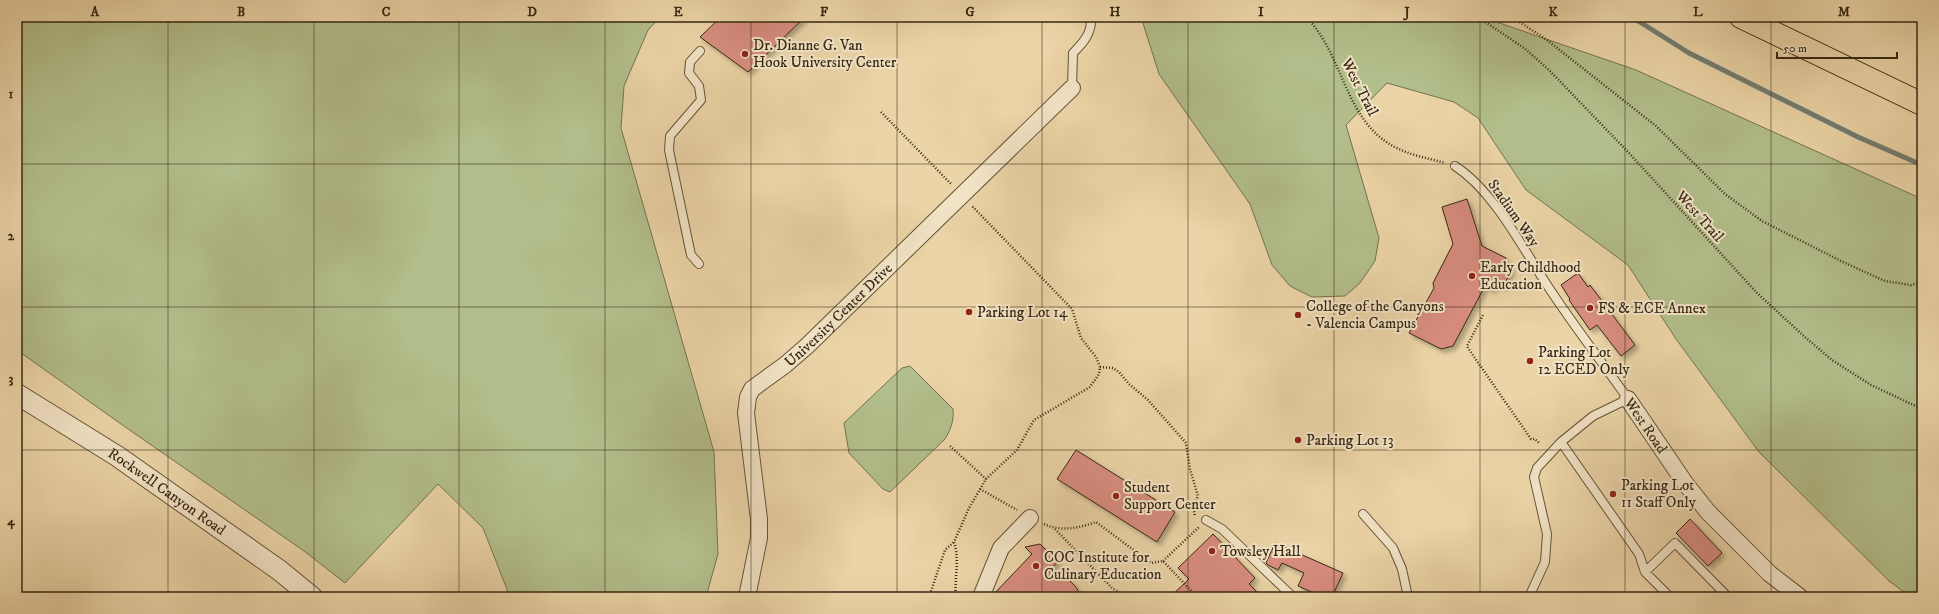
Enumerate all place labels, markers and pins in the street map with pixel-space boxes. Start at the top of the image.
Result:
place label: Dr. Dianne G. Van Hook University Center [753,36,897,72]
marker: Dr. Dianne G. Van Hook University Center [740,49,750,59]
place label: Early Childhood Education [1480,258,1581,294]
marker: Early Childhood Education [1467,271,1477,281]
place label: College of the Canyons - Valencia Campus [1306,297,1444,333]
place label: FS & ECE Annex [1598,299,1707,318]
place label: Parking Lot 14 [977,303,1068,322]
marker: FS & ECE Annex [1585,303,1595,313]
marker: Parking Lot 14 [964,307,974,317]
marker: College of the Canyons - Valencia Campus [1293,310,1303,320]
place label: Parking Lot 12 ECED Only [1538,343,1630,379]
marker: Parking Lot 12 ECED Only [1525,356,1535,366]
place label: Parking Lot 13 [1306,431,1393,450]
marker: Parking Lot 13 [1293,435,1303,445]
place label: Parking Lot 11 Staff Only [1621,476,1697,512]
place label: Student Support Center [1124,478,1216,514]
marker: Parking Lot 11 Staff Only [1608,489,1618,499]
marker: Student Support Center [1111,491,1121,501]
place label: Towsley Hall [1220,542,1301,561]
marker: Towsley Hall [1207,546,1217,556]
place label: COC Institute for Culinary Education [1044,548,1162,584]
marker: COC Institute for Culinary Education [1031,561,1041,571]

